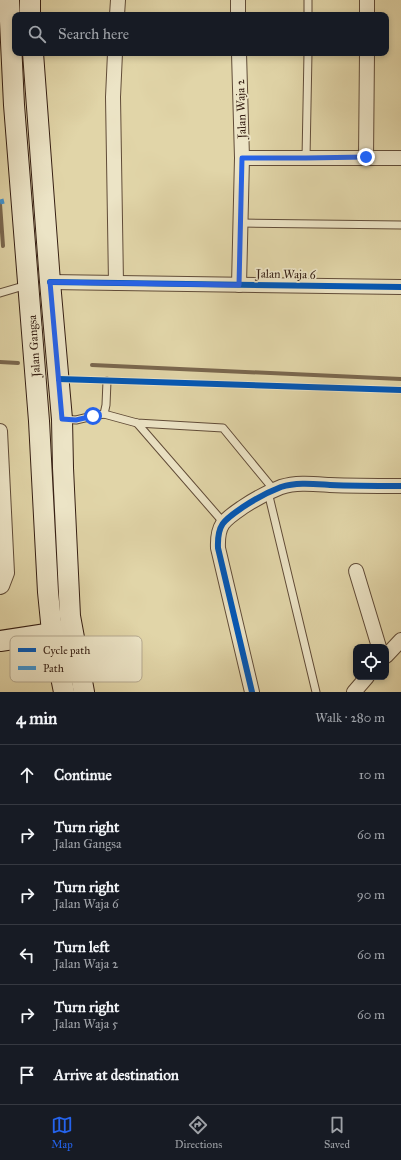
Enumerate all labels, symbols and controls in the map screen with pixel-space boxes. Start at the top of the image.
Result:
search box [12,12,389,56]
icon: search [26,23,48,45]
text: Search here [58,25,129,43]
street label: Jalan Waja 2 [233,79,250,141]
route end [357,148,375,166]
street label: Jalan Waja 6 [254,266,317,283]
street label: Jalan Gangsa [25,313,44,380]
route start [84,407,102,425]
legend [10,636,142,682]
text: Cycle path [43,644,90,657]
map controls [353,644,389,680]
button: locate [353,644,389,680]
text: Path [43,662,64,675]
text: 4 min [16,708,57,729]
text: Walk · 280 m [315,710,385,726]
icon: ahead [16,764,38,786]
text: Continue [54,766,112,784]
text: 10 m [359,767,385,783]
text: Turn right [54,818,119,836]
icon: right [16,824,38,846]
text: 60 m [357,827,385,843]
text: Jalan Gangsa [54,836,122,852]
text: Turn right [54,878,119,896]
icon: right [16,884,38,906]
text: 90 m [357,887,385,903]
text: Jalan Waja 6 [54,896,119,912]
text: Turn left [54,938,110,956]
icon: left [16,944,38,966]
text: 60 m [357,947,385,963]
text: Jalan Waja 2 [54,956,118,972]
text: Turn right [54,998,119,1016]
icon: right [16,1004,38,1026]
text: 60 m [357,1007,385,1023]
text: Jalan Waja 5 [54,1016,118,1032]
icon: arrive [16,1064,38,1086]
text: Arrive at destination [54,1066,179,1084]
tab: Map [51,1114,73,1151]
tab: Directions [175,1114,222,1151]
tab: Saved [324,1114,350,1151]

